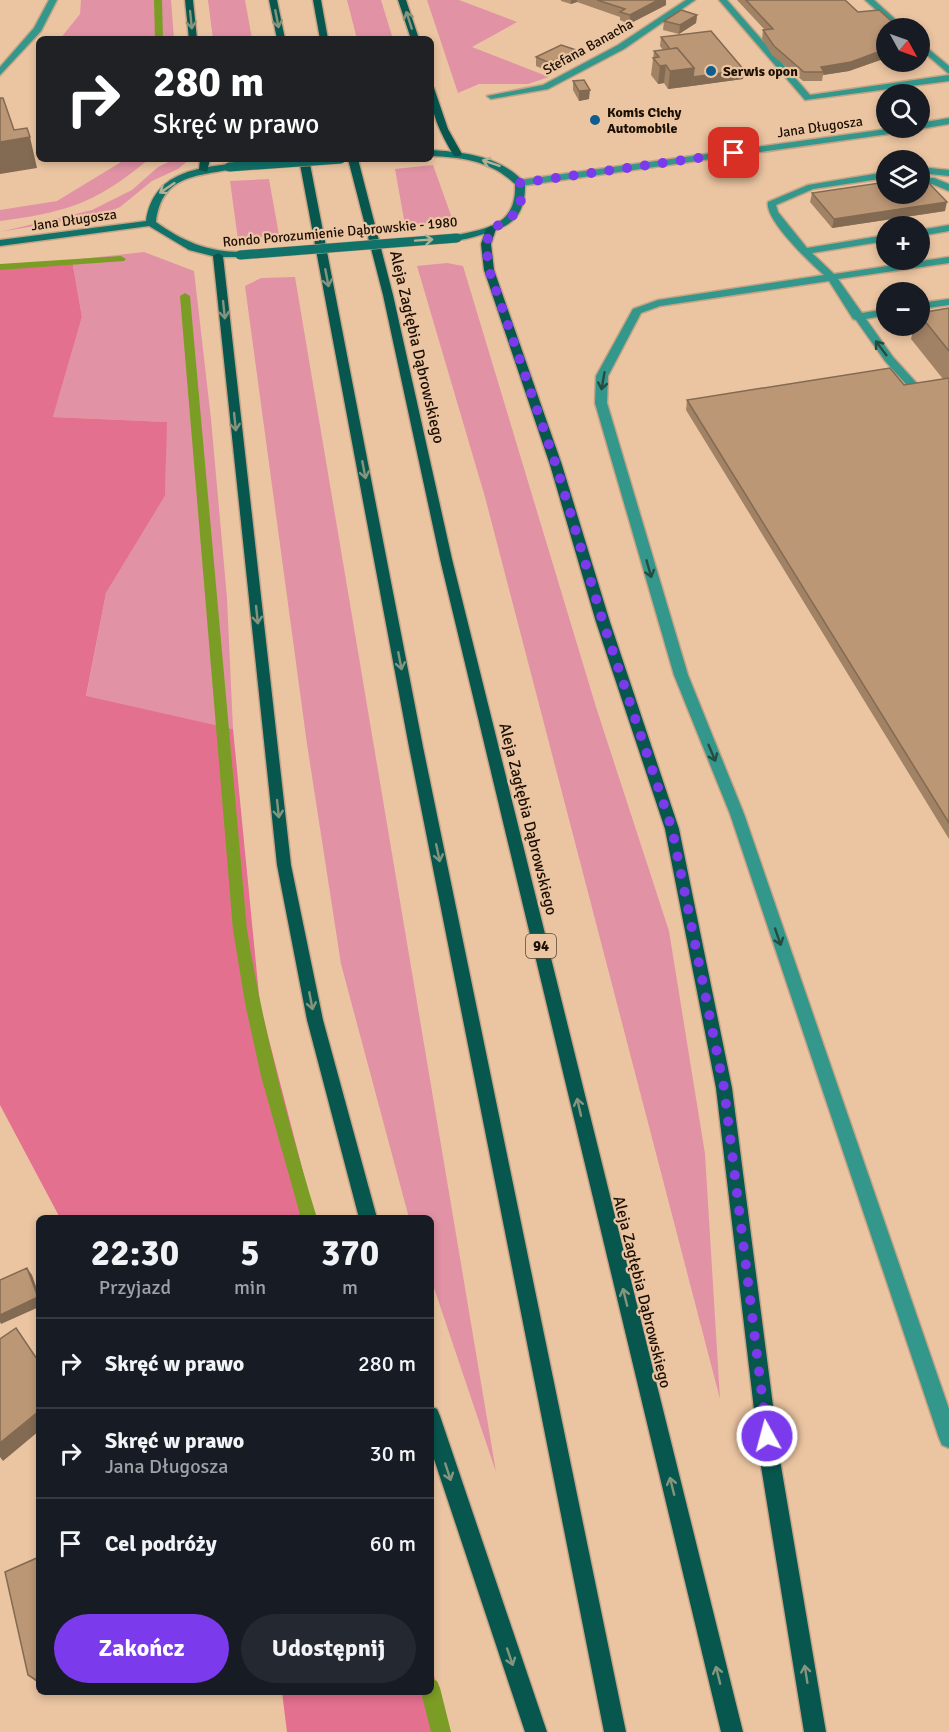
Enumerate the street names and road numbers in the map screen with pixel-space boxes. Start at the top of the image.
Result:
street label: Stefana Banacha [540,15,636,79]
street label: Jana Długosza [776,113,864,141]
street label: Jana Długosza [30,206,118,234]
street label: Rondo Porozumienie Dąbrowskie - 1980 [222,213,458,251]
street label: Aleja Zagłębia Dąbrowskiego [385,249,449,445]
street label: Aleja Zagłębia Dąbrowskiego [494,721,562,917]
road number: 94 [526,934,556,958]
street label: Aleja Zagłębia Dąbrowskiego [608,1194,676,1390]

